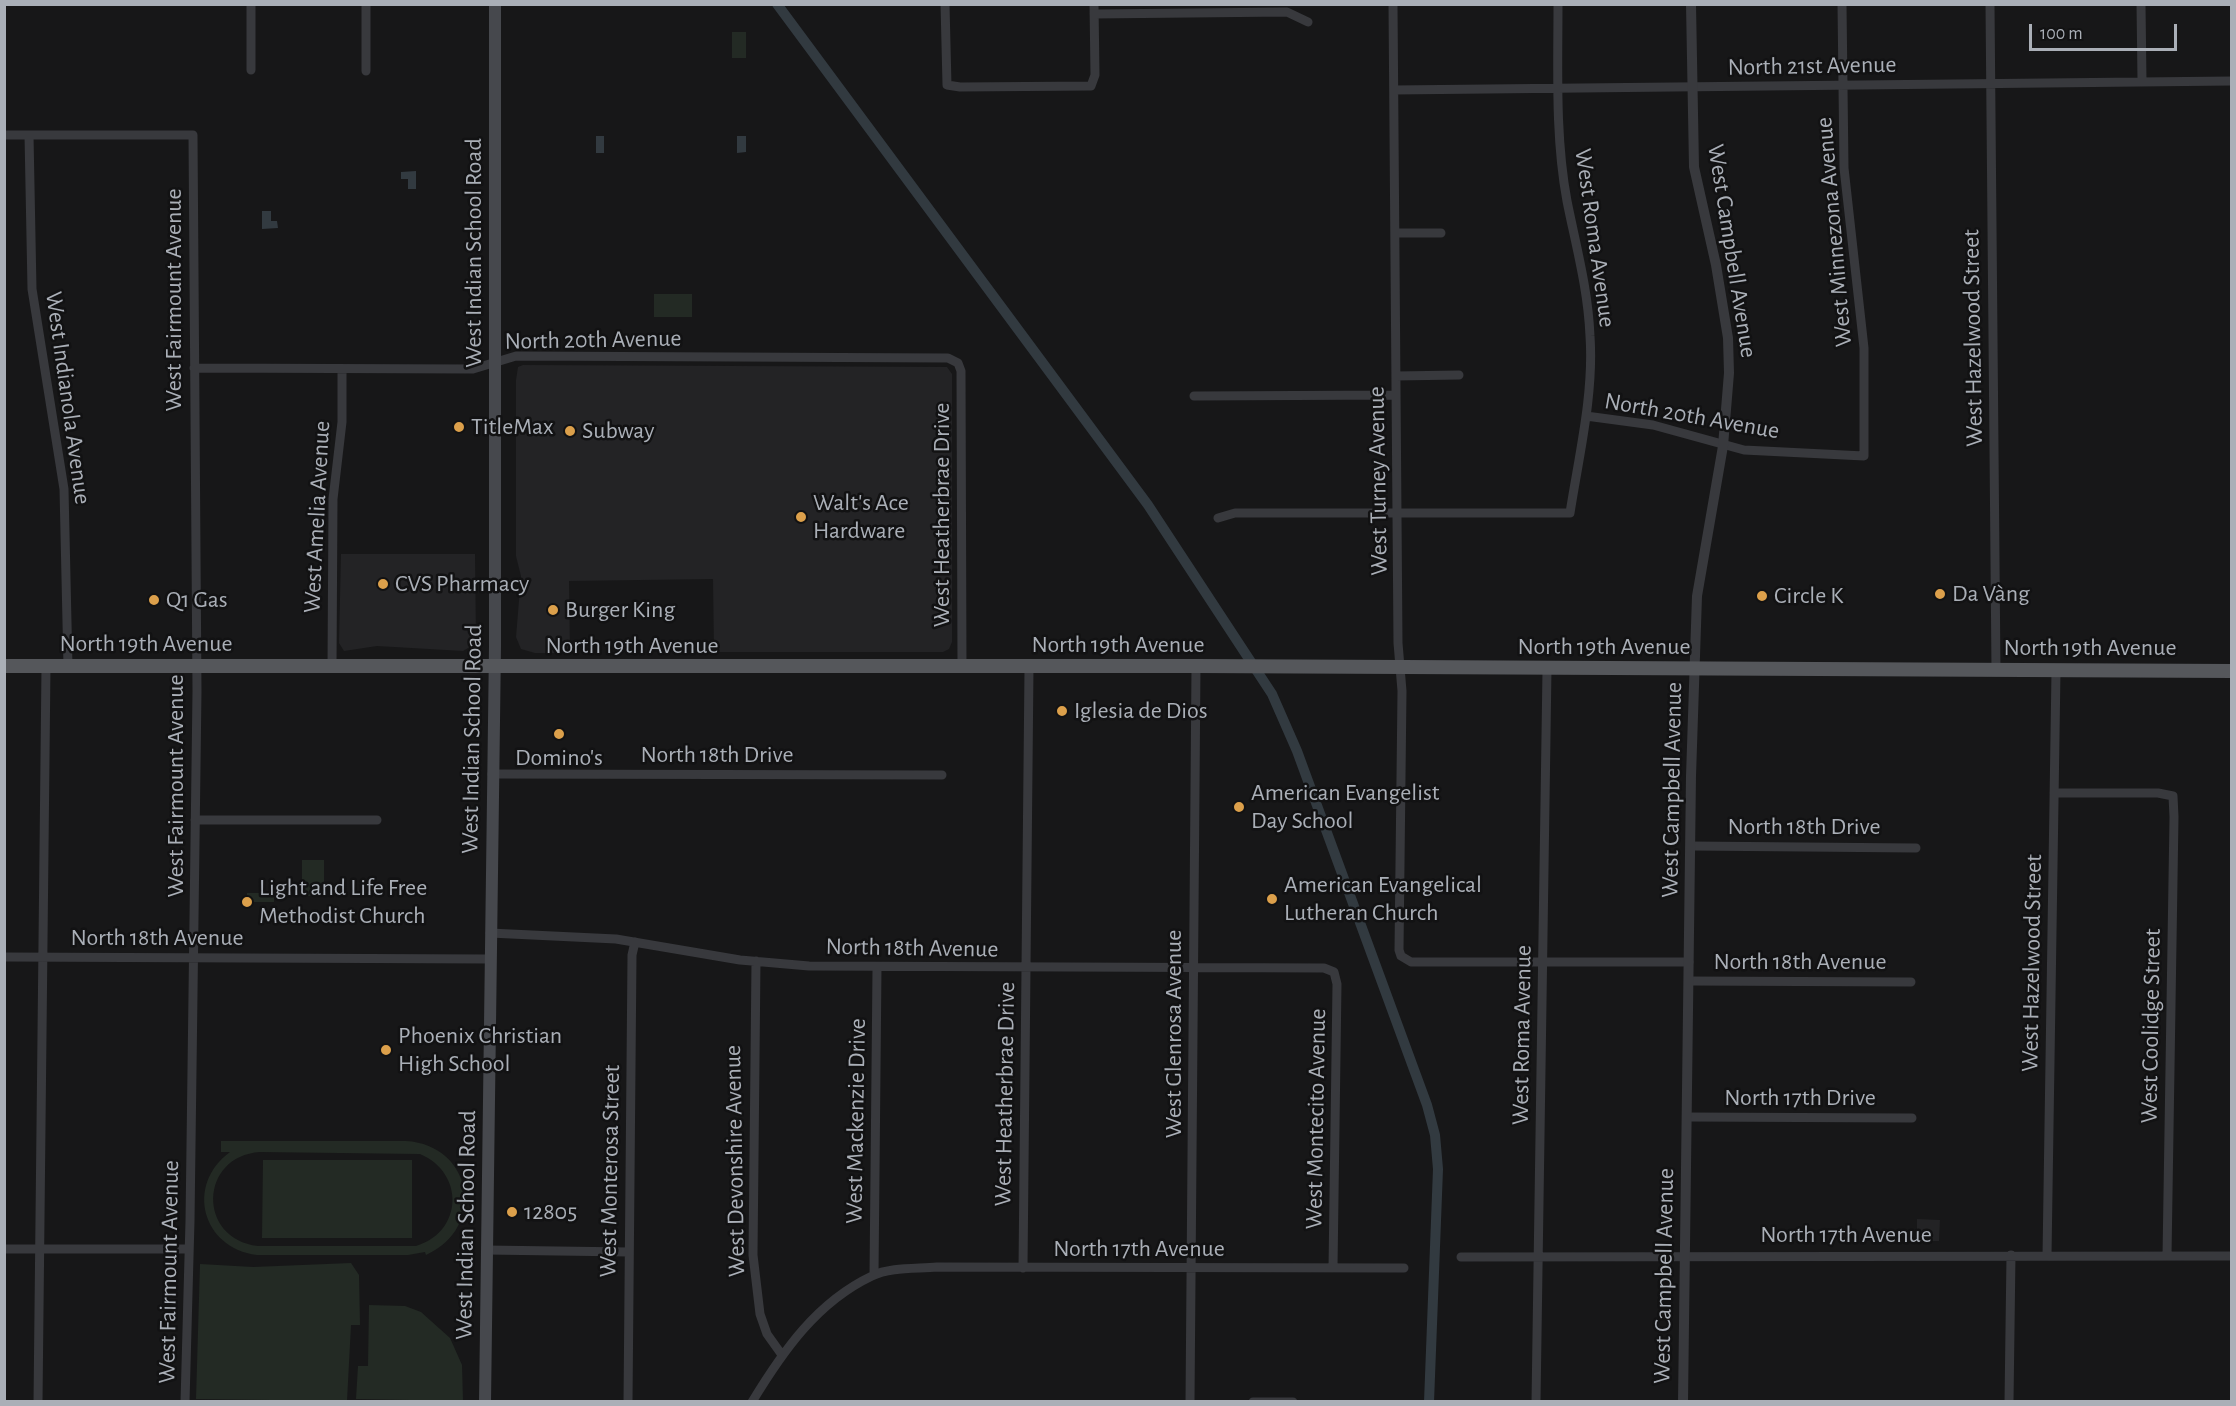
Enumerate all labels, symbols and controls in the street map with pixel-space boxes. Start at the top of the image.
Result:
scale bar [2032,12,2180,50]
text: 100 m [2040,25,2083,43]
street label: North 21st Avenue [1727,50,1897,82]
street label: West Minnezona Avenue [1810,116,1858,348]
street label: West Indian School Road [460,138,488,368]
street label: West Campbell Avenue [1701,142,1763,360]
street label: West Roma Avenue [1568,147,1622,329]
street label: West Fairmount Avenue [160,188,188,412]
street label: West Hazelwood Street [1957,229,1989,447]
street label: West Indianola Avenue [39,290,97,506]
street label: North 20th Avenue [504,324,682,356]
street label: West Turney Avenue [1362,386,1394,576]
street label: North 20th Avenue [1602,386,1782,446]
street label: West Heatherbrae Drive [928,403,956,627]
place label: TitleMax [471,413,553,441]
place label: Subway [582,417,654,445]
street label: West Amelia Avenue [298,420,336,614]
marker: TitleMax [452,420,466,434]
marker: Subway [563,424,577,438]
place label: Walt's Ace Hardware [813,489,909,545]
marker: Walt's Ace Hardware [794,510,808,524]
place label: CVS Pharmacy [395,570,529,598]
marker: CVS Pharmacy [376,577,390,591]
place label: Da Vàng [1952,580,2030,608]
place label: Circle K [1774,582,1843,610]
place label: Q1 Gas [166,586,228,614]
marker: Da Vàng [1933,587,1947,601]
marker: Circle K [1755,589,1769,603]
marker: Q1 Gas [147,593,161,607]
place label: Burger King [565,596,675,624]
marker: Burger King [546,603,560,617]
street label: West Indian School Road [456,624,488,854]
street label: North 19th Avenue [60,630,232,658]
street label: North 19th Avenue [1032,631,1204,659]
street label: North 19th Avenue [546,632,718,660]
street label: North 19th Avenue [1518,633,1690,661]
street label: North 19th Avenue [2004,634,2176,662]
street label: West Fairmount Avenue [162,674,190,898]
street label: West Campbell Avenue [1656,682,1688,898]
place label: Iglesia de Dios [1074,697,1208,725]
marker: Iglesia de Dios [1055,704,1069,718]
marker: Domino's [552,727,566,741]
street label: North 18th Drive [641,741,793,769]
place label: Domino's [515,744,603,772]
place label: American Evangelist Day School [1251,779,1439,835]
marker: American Evangelist Day School [1232,800,1246,814]
street label: North 18th Drive [1728,813,1880,841]
street label: West Hazelwood Street [2016,854,2048,1072]
place label: American Evangelical Lutheran Church [1284,871,1482,927]
place label: Light and Life Free Methodist Church [259,874,427,930]
marker: American Evangelical Lutheran Church [1265,892,1279,906]
marker: Light and Life Free Methodist Church [240,895,254,909]
street label: North 18th Avenue [71,924,243,952]
street label: West Coolidge Street [2135,928,2167,1124]
street label: West Glenrosa Avenue [1160,930,1188,1138]
street label: North 18th Avenue [825,932,999,964]
street label: West Roma Avenue [1506,945,1538,1125]
street label: North 18th Avenue [1714,948,1886,976]
street label: West Heatherbrae Drive [989,981,1021,1207]
street label: West Montecito Avenue [1300,1008,1332,1230]
street label: West Mackenzie Drive [840,1018,872,1224]
place label: Phoenix Christian High School [398,1022,562,1078]
marker: Phoenix Christian High School [379,1043,393,1057]
street label: West Devonshire Avenue [719,1045,751,1277]
street label: West Monterosa Street [594,1064,626,1278]
street label: North 17th Drive [1724,1084,1876,1112]
street label: West Indian School Road [450,1110,482,1340]
street label: West Fairmount Avenue [153,1160,185,1384]
street label: West Campbell Avenue [1648,1168,1680,1384]
place label: 12805 [524,1198,577,1226]
marker: 12805 [505,1205,519,1219]
street label: North 17th Avenue [1760,1221,1932,1249]
street label: North 17th Avenue [1053,1235,1225,1263]

